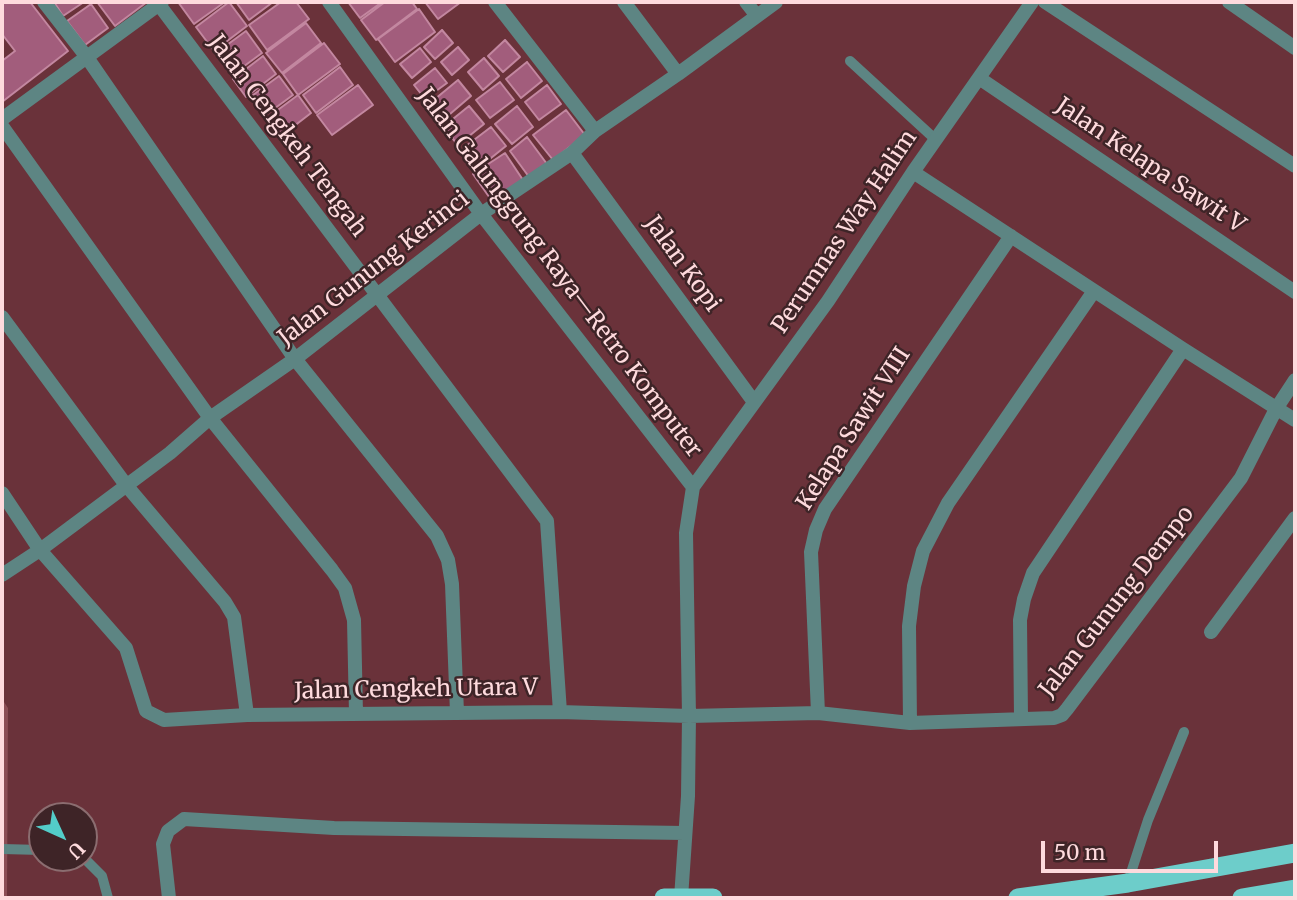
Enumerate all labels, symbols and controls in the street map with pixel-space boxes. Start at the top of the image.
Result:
street label: Jalan Cengkeh Tengah [202,29,372,243]
street label: Jalan Galunggung Raya—Retro Komputer [411,83,707,463]
street label: Jalan Kelapa Sawit V [1050,92,1250,240]
street label: Perumnas Way Halim [767,125,923,339]
street label: Jalan Gunung Kerinci [273,186,475,352]
street label: Jalan Kopi [638,211,726,317]
street label: Kelapa Sawit VIII [791,343,917,515]
street label: Jalan Gunung Dempo [1034,501,1200,703]
street label: Jalan Cengkeh Utara V [294,674,538,706]
north arrow [28,802,98,872]
scale bar [1045,827,1222,871]
text: U [63,837,90,864]
text: 50 m [1054,839,1105,866]

